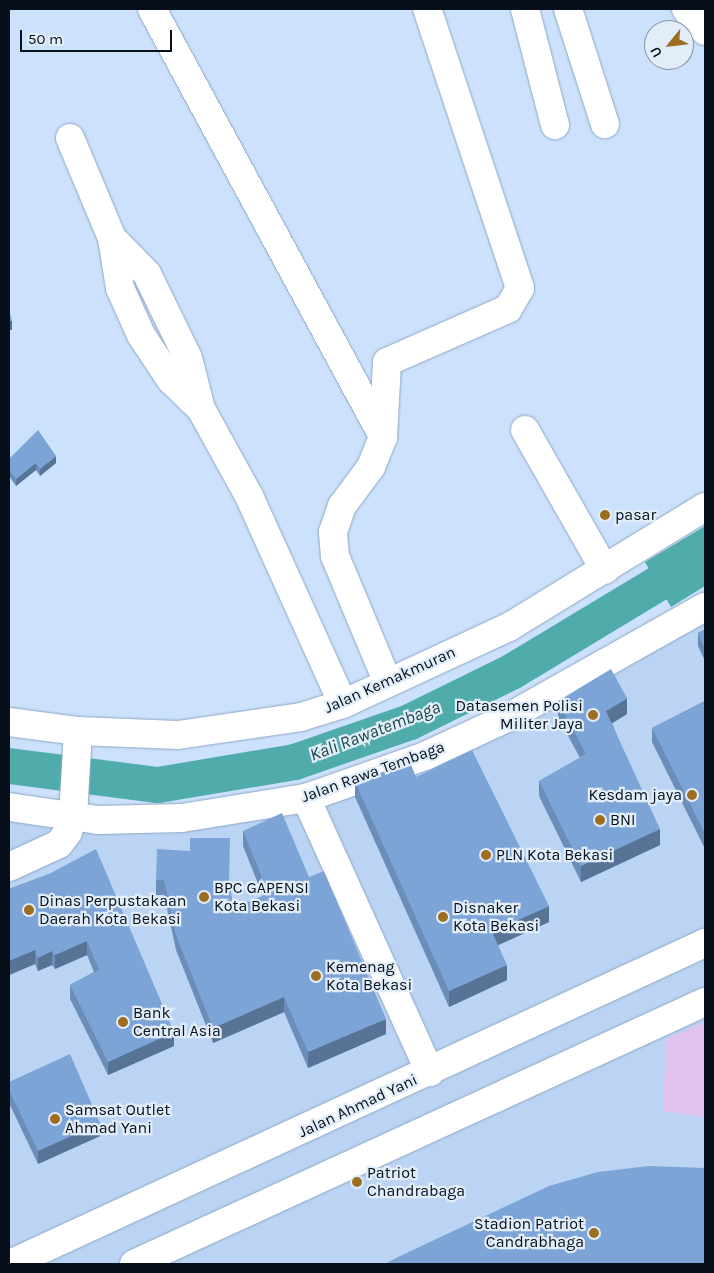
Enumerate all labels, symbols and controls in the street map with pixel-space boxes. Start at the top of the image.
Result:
scale bar [22,20,175,52]
north arrow [644,20,694,70]
text: 50 m [28,30,63,48]
text: U [647,44,666,60]
place label: pasar [615,505,656,525]
marker: pasar [599,509,611,521]
street label: Jalan Kemakmuran [321,642,459,718]
water label: Kali Rawatembaga [307,696,443,766]
place label: Datasemen Polisi Militer Jaya [456,696,583,734]
marker: Datasemen Polisi Militer Jaya [587,709,599,721]
street label: Jalan Rawa Tembaga [299,737,447,807]
place label: Kesdam jaya [589,785,682,805]
marker: Kesdam jaya [686,789,698,801]
place label: BNI [610,810,635,830]
marker: BNI [594,814,606,826]
place label: PLN Kota Bekasi [496,845,613,865]
marker: PLN Kota Bekasi [480,849,492,861]
place label: BPC GAPENSI Kota Bekasi [214,878,309,916]
place label: Dinas Perpustakaan Daerah Kota Bekasi [39,891,186,929]
marker: BPC GAPENSI Kota Bekasi [198,891,210,903]
place label: Disnaker Kota Bekasi [453,898,539,936]
marker: Dinas Perpustakaan Daerah Kota Bekasi [23,904,35,916]
marker: Disnaker Kota Bekasi [437,911,449,923]
place label: Kemenag Kota Bekasi [326,957,412,995]
marker: Kemenag Kota Bekasi [310,970,322,982]
place label: Bank Central Asia [133,1003,221,1041]
marker: Bank Central Asia [117,1016,129,1028]
street label: Jalan Ahmad Yani [296,1070,420,1142]
place label: Samsat Outlet Ahmad Yani [65,1100,170,1138]
marker: Samsat Outlet Ahmad Yani [49,1113,61,1125]
place label: Patriot Chandrabaga [367,1163,465,1201]
marker: Patriot Chandrabaga [351,1176,363,1188]
place label: Stadion Patriot Candrabhaga [474,1214,584,1252]
marker: Stadion Patriot Candrabhaga [588,1227,600,1239]

